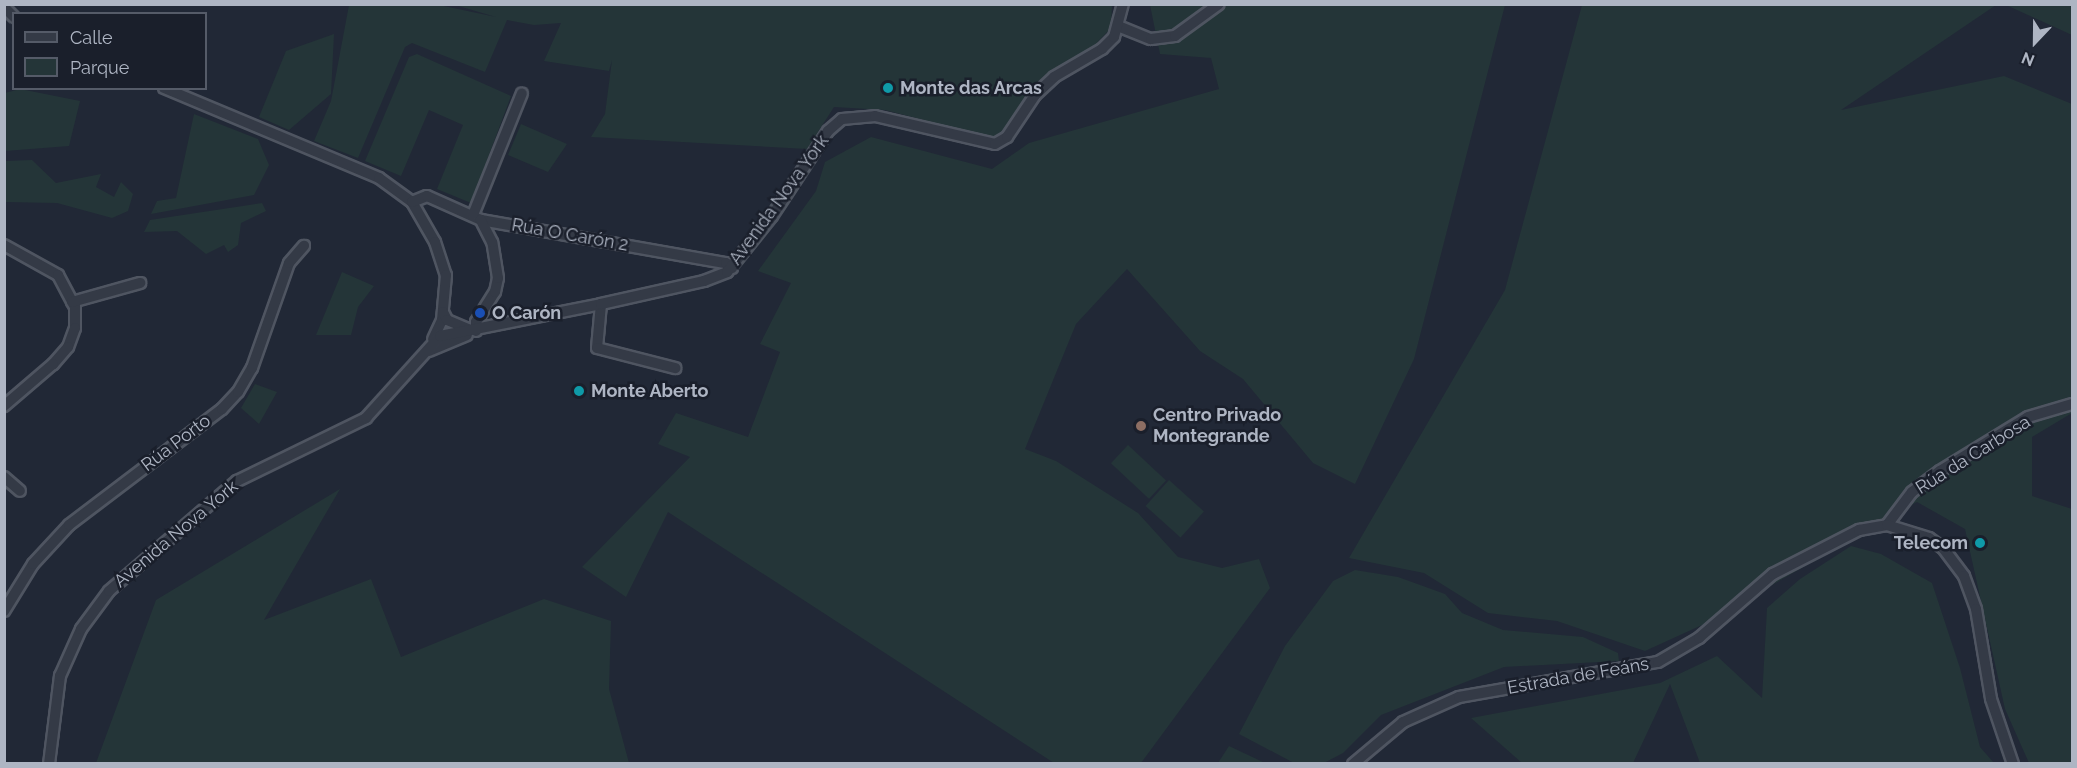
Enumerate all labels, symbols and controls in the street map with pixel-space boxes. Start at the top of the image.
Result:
legend [12,12,207,90]
north arrow [2005,12,2065,72]
text: Calle [70,27,113,48]
text: N [2019,48,2037,70]
text: Parque [70,57,129,78]
place label: Monte das Arcas [900,77,1043,99]
marker: Monte das Arcas [881,81,895,95]
street label: Avenida Nova York [724,131,834,269]
street label: Rúa O Carón 2 [510,214,630,256]
place label: O Carón [492,302,561,324]
marker: O Carón [473,306,487,320]
place label: Monte Aberto [591,380,709,402]
marker: Monte Aberto [572,384,586,398]
place label: Centro Privado Montegrande [1153,405,1281,448]
street label: Rúa Porto [137,410,215,476]
street label: Rúa da Carbosa [1912,411,2034,499]
marker: Centro Privado Montegrande [1134,419,1148,433]
street label: Avenida Nova York [109,476,243,592]
place label: Telecom [1894,532,1968,554]
marker: Telecom [1973,536,1987,550]
street label: Estrada de Feáns [1506,653,1650,699]

